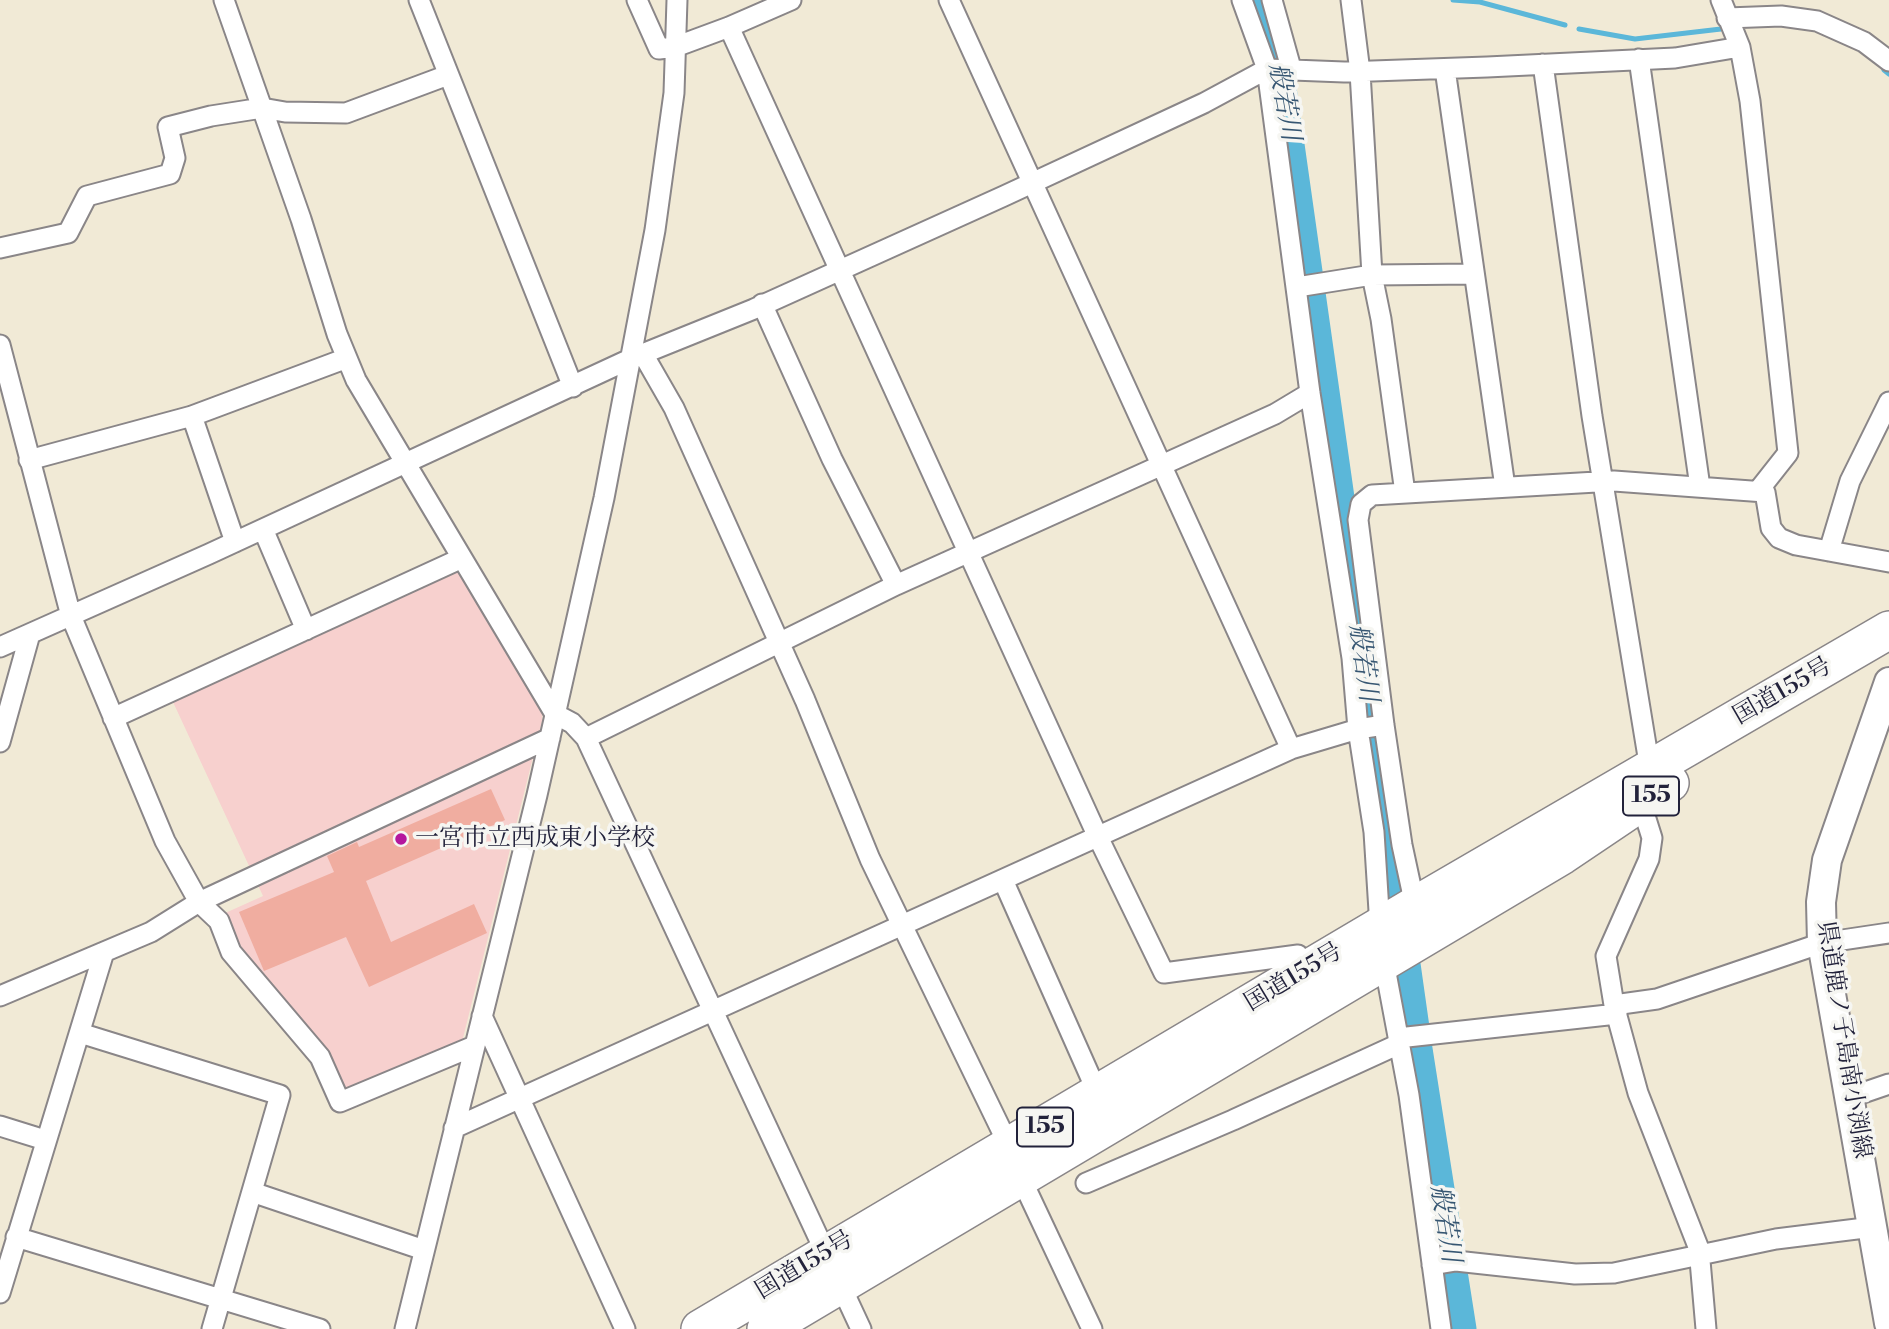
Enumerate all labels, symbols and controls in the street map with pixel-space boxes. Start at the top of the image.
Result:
water label: 般若川 [1261,61,1305,143]
water label: 般若川 [1341,622,1383,704]
street label: 国道155号 [1729,652,1837,732]
road number: 155 [1623,776,1679,816]
place label: 一宮市立西成東小学校 [415,825,655,853]
marker: 一宮市立西成東小学校 [393,831,409,847]
street label: 県道鹿ノ子島南小渕線 [1810,919,1876,1161]
street label: 国道155号 [1240,938,1348,1018]
road number: 155 [1017,1108,1073,1146]
water label: 般若川 [1422,1183,1466,1265]
street label: 国道155号 [751,1226,859,1306]

